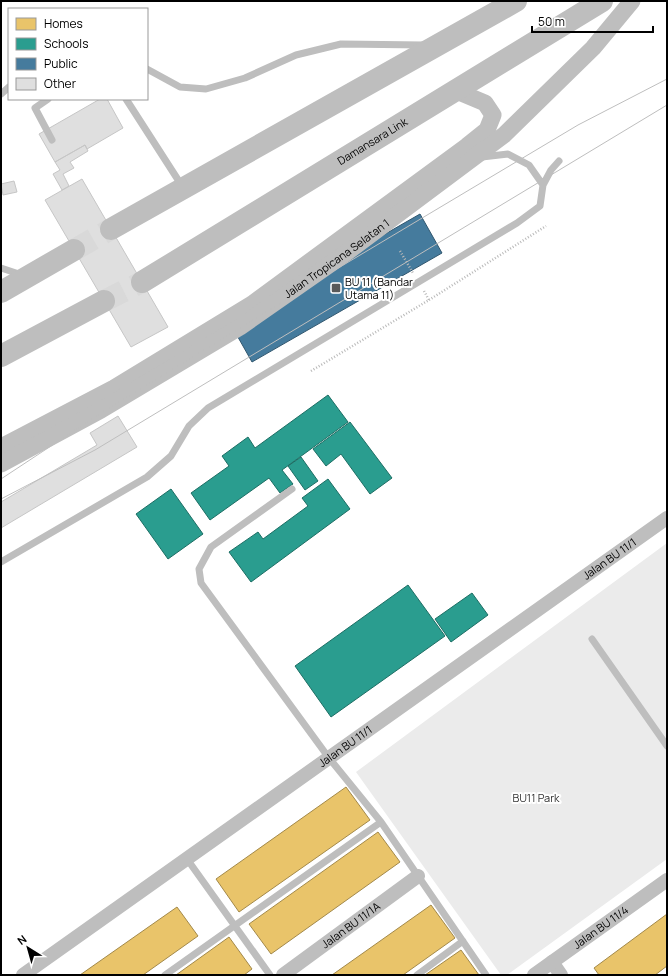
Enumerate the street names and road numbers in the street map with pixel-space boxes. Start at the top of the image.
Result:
street label: Damansara Link [334,113,411,168]
street label: Jalan Tropicana Selatan 1 [281,215,392,301]
street label: Jalan BU 11/1 [579,534,639,583]
street label: Jalan BU 11/1 [315,722,375,770]
street label: Jalan BU 11/1A [318,898,383,952]
street label: Jalan BU 11/4 [570,902,631,952]

